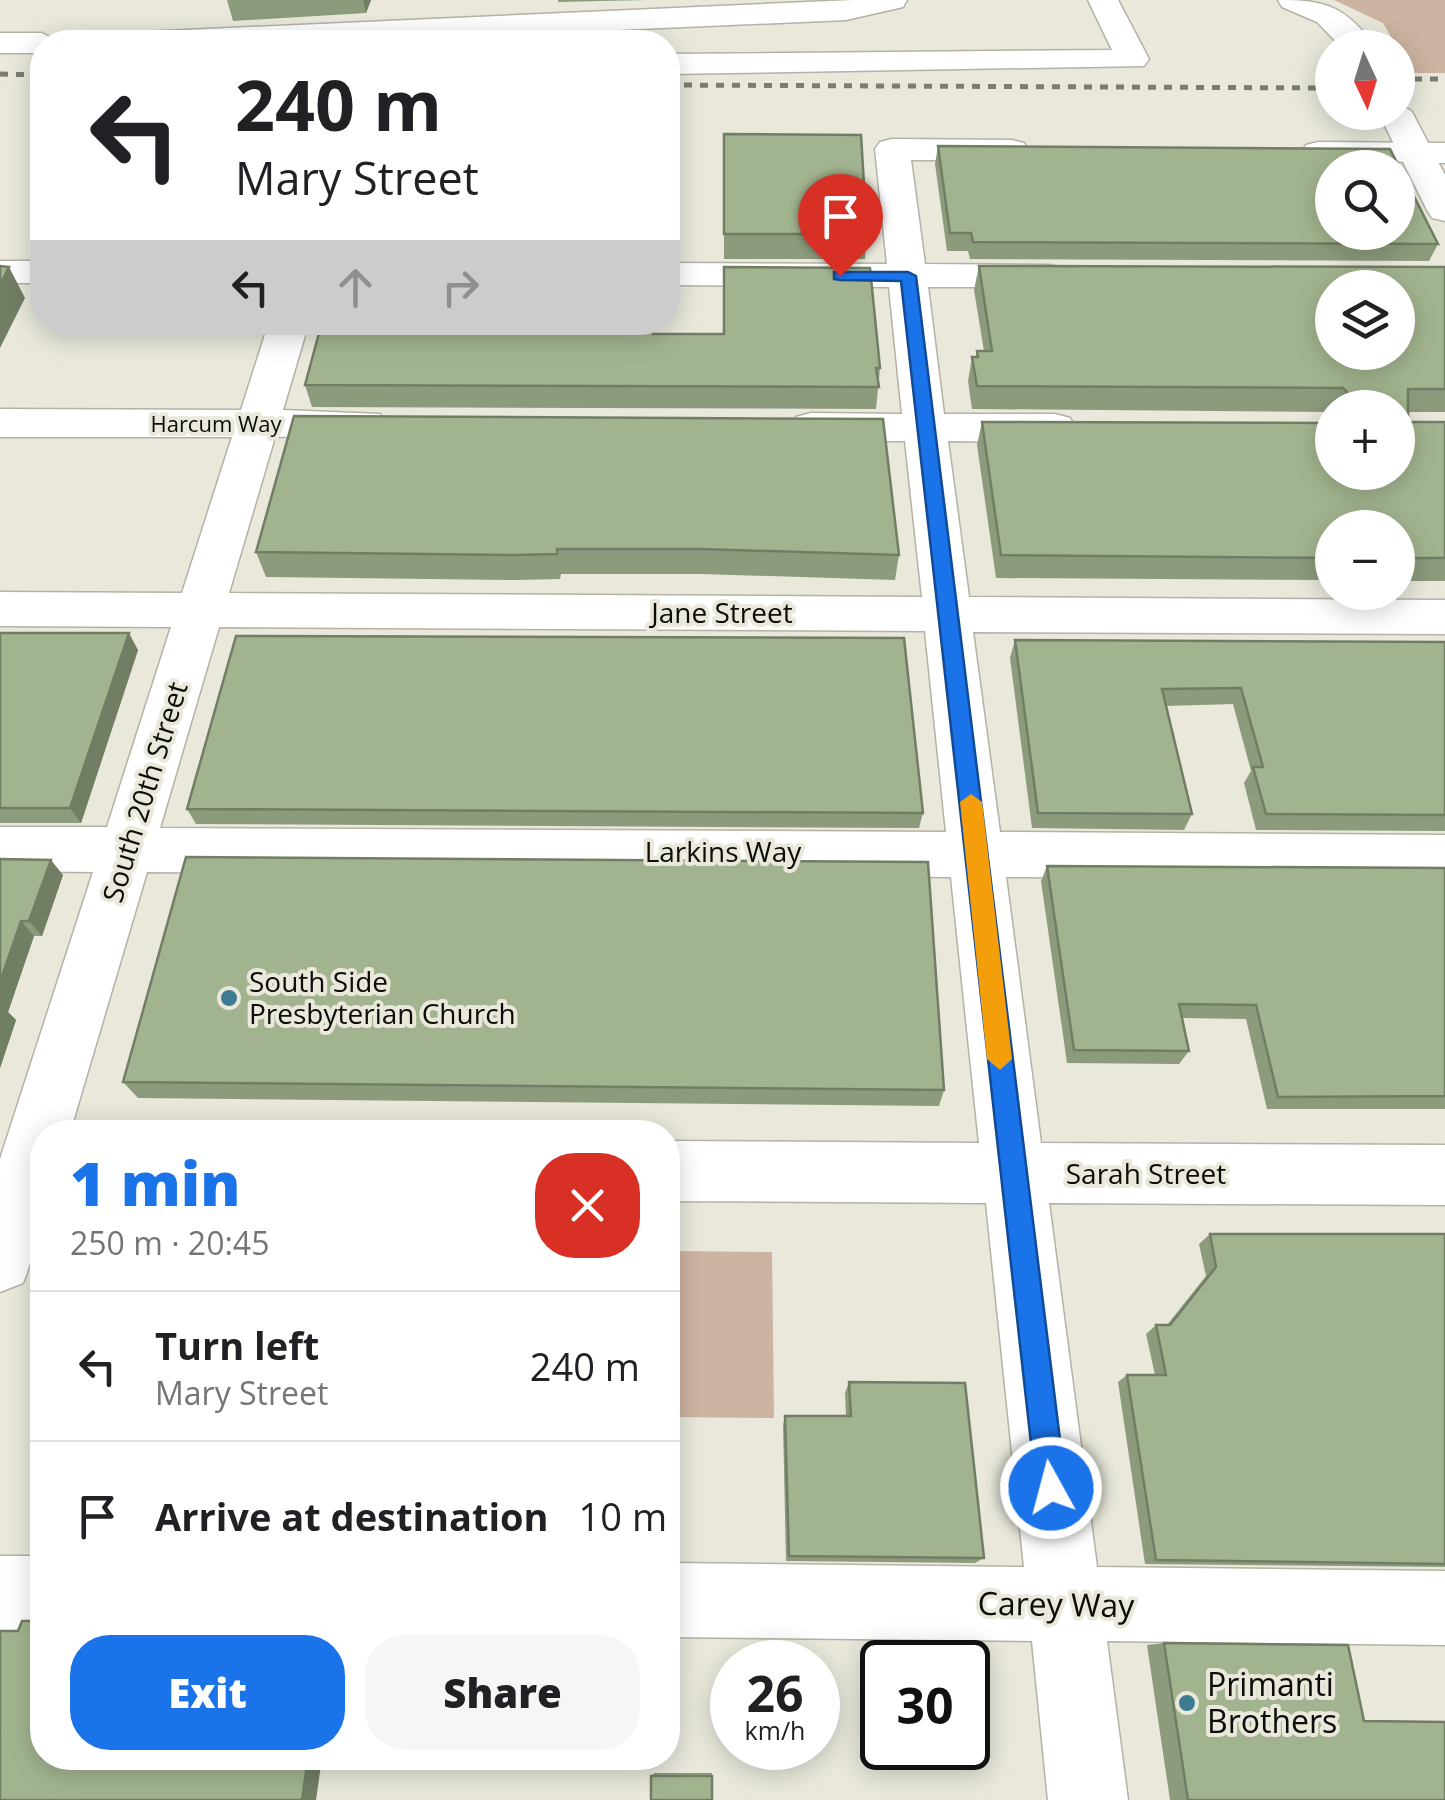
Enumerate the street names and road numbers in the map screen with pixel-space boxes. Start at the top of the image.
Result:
street label: Harcum Way [150,408,283,438]
street label: Jane Street [648,593,793,631]
street label: South 20th Street [92,677,196,906]
street label: Larkins Way [645,832,802,870]
street label: Sarah Street [1066,1154,1226,1192]
street label: Carey Way [977,1581,1136,1626]

